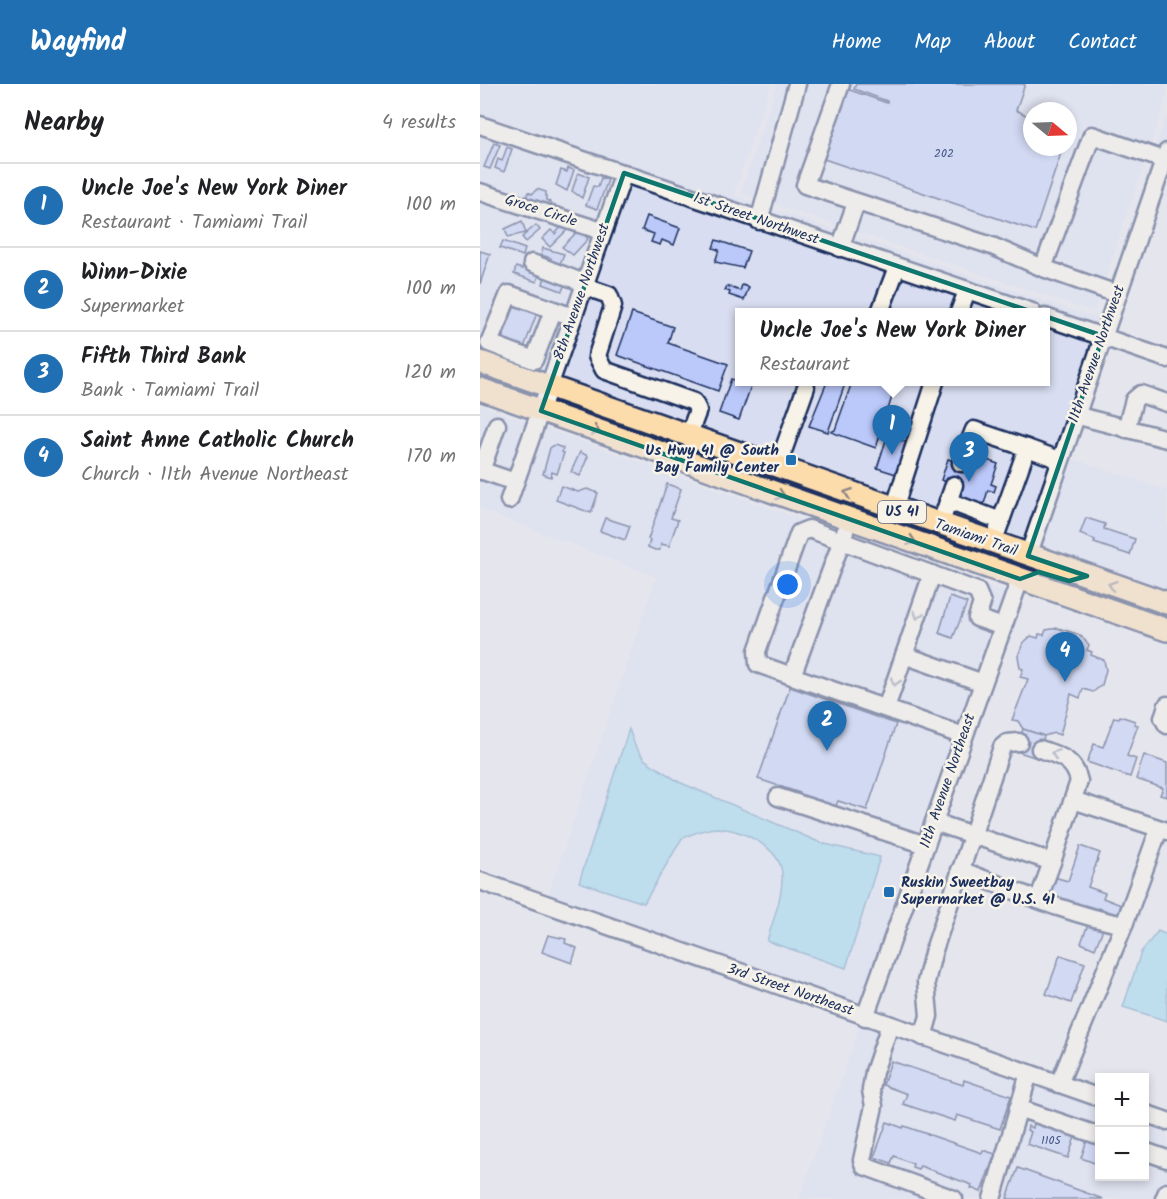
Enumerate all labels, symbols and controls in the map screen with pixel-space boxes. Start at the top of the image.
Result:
text: Wayfind [30,20,126,65]
text: Home [832,26,881,59]
text: Map [914,26,951,59]
text: About [984,26,1035,59]
text: Contact [1068,26,1137,59]
text: Nearby [24,102,104,144]
north arrow [1023,102,1077,156]
text: 4 results [382,107,456,139]
house number: 202 [934,144,954,163]
text: Uncle Joe's New York Diner [81,172,347,207]
street label: 1st Street Northwest [690,186,822,252]
street label: Groce Circle [502,188,581,234]
text: 1 [40,189,47,221]
text: 100 m [406,189,456,221]
text: Restaurant · Tamiami Trail [81,207,307,239]
street label: 8th Avenue Northwest [547,220,617,364]
text: Winn-Dixie [81,256,187,291]
text: 2 [38,273,49,305]
text: 100 m [406,273,456,305]
street label: 11th Avenue Northwest [1062,282,1132,426]
text: Supermarket [81,291,184,323]
popup [735,308,1050,386]
text: Uncle Joe's New York Diner [760,314,1025,349]
text: Fifth Third Bank [81,340,245,375]
text: Restaurant [760,349,850,381]
text: 3 [38,357,49,389]
text: 120 m [404,357,456,389]
text: Bank · Tamiami Trail [81,375,259,407]
pin: 1 [872,406,912,455]
text: Saint Anne Catholic Church [81,424,354,459]
one-way arrow [590,424,601,437]
pin: 3 [950,432,988,482]
place label: Us Hwy 41 @ South Bay Family Center [645,439,780,480]
text: 4 [38,441,49,473]
text: 170 m [407,441,456,473]
marker: Us Hwy 41 @ South Bay Family Center [784,453,798,467]
text: Church · 11th Avenue Northeast [81,459,349,491]
one-way arrow [843,487,854,500]
one-way arrow [775,488,785,501]
road number: US 41 [878,501,926,523]
street label: Tamiami Trail [931,513,1021,564]
one-way arrow [906,534,917,547]
your location [773,570,802,599]
one-way arrow [1107,579,1118,592]
one-way arrow [913,609,925,620]
pin: 4 [1046,632,1084,682]
one-way arrow [889,676,902,687]
pin: 2 [808,702,846,751]
street label: 11th Avenue Northeast [914,710,982,852]
one-way arrow [1050,749,1061,762]
place label: Ruskin Sweetbay Supermarket @ U.S. 41 [901,871,1055,912]
marker: Ruskin Sweetbay Supermarket @ U.S. 41 [882,885,896,899]
street label: 3rd Street Northeast [723,957,857,1023]
map controls [1095,1073,1149,1181]
button: + [1095,1073,1149,1127]
button: − [1095,1127,1149,1181]
house number: 1105 [1041,1131,1063,1150]

